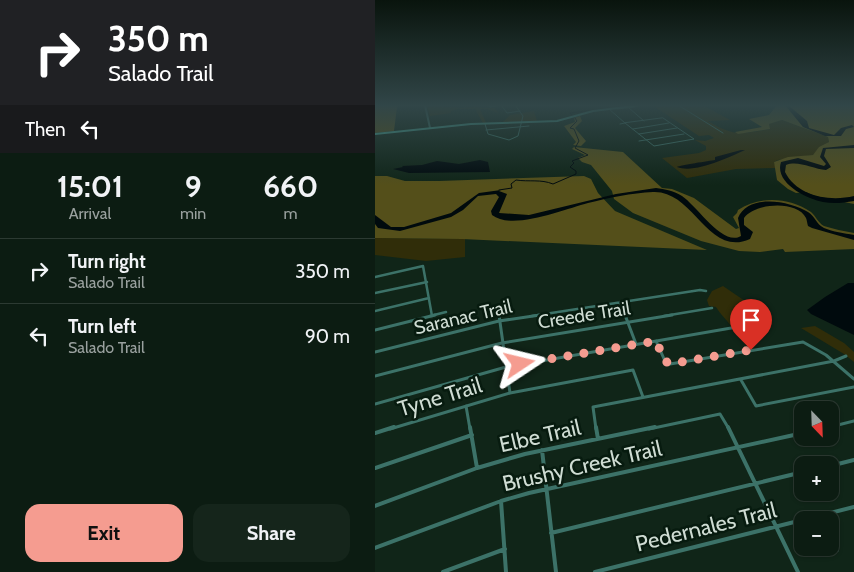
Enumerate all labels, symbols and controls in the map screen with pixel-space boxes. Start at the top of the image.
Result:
text: 350 m [108,17,209,60]
icon: right [25,20,90,85]
text: Salado Trail [108,60,213,87]
icon: left [76,115,104,143]
text: Then [25,118,66,141]
text: 15:01 [57,168,123,205]
text: 9 [185,168,202,205]
text: 660 [263,168,318,205]
text: Arrival [69,204,111,223]
text: min [180,204,206,223]
text: m [284,204,298,223]
text: Turn right [68,250,146,273]
icon: right [25,257,53,285]
text: 350 m [295,260,350,283]
text: Salado Trail [68,273,145,292]
street label: Saranac Trail [412,294,515,339]
street label: Creede Trail [536,296,632,334]
pin [730,299,772,350]
icon: arrive [737,306,765,334]
text: Turn left [68,315,136,338]
icon: left [25,322,53,350]
text: 90 m [305,325,350,348]
position arrow [493,337,545,389]
text: Salado Trail [68,338,145,357]
street label: Tyne Trail [395,371,486,423]
north arrow [794,401,839,446]
map controls [794,401,839,556]
street label: Elbe Trail [497,413,584,458]
street label: Brushy Creek Trail [500,434,665,497]
button: + [794,456,839,501]
street label: Pedernales Trail [633,496,780,558]
button: Exit [25,504,183,562]
button: Share [193,504,350,562]
button: − [794,511,839,556]

